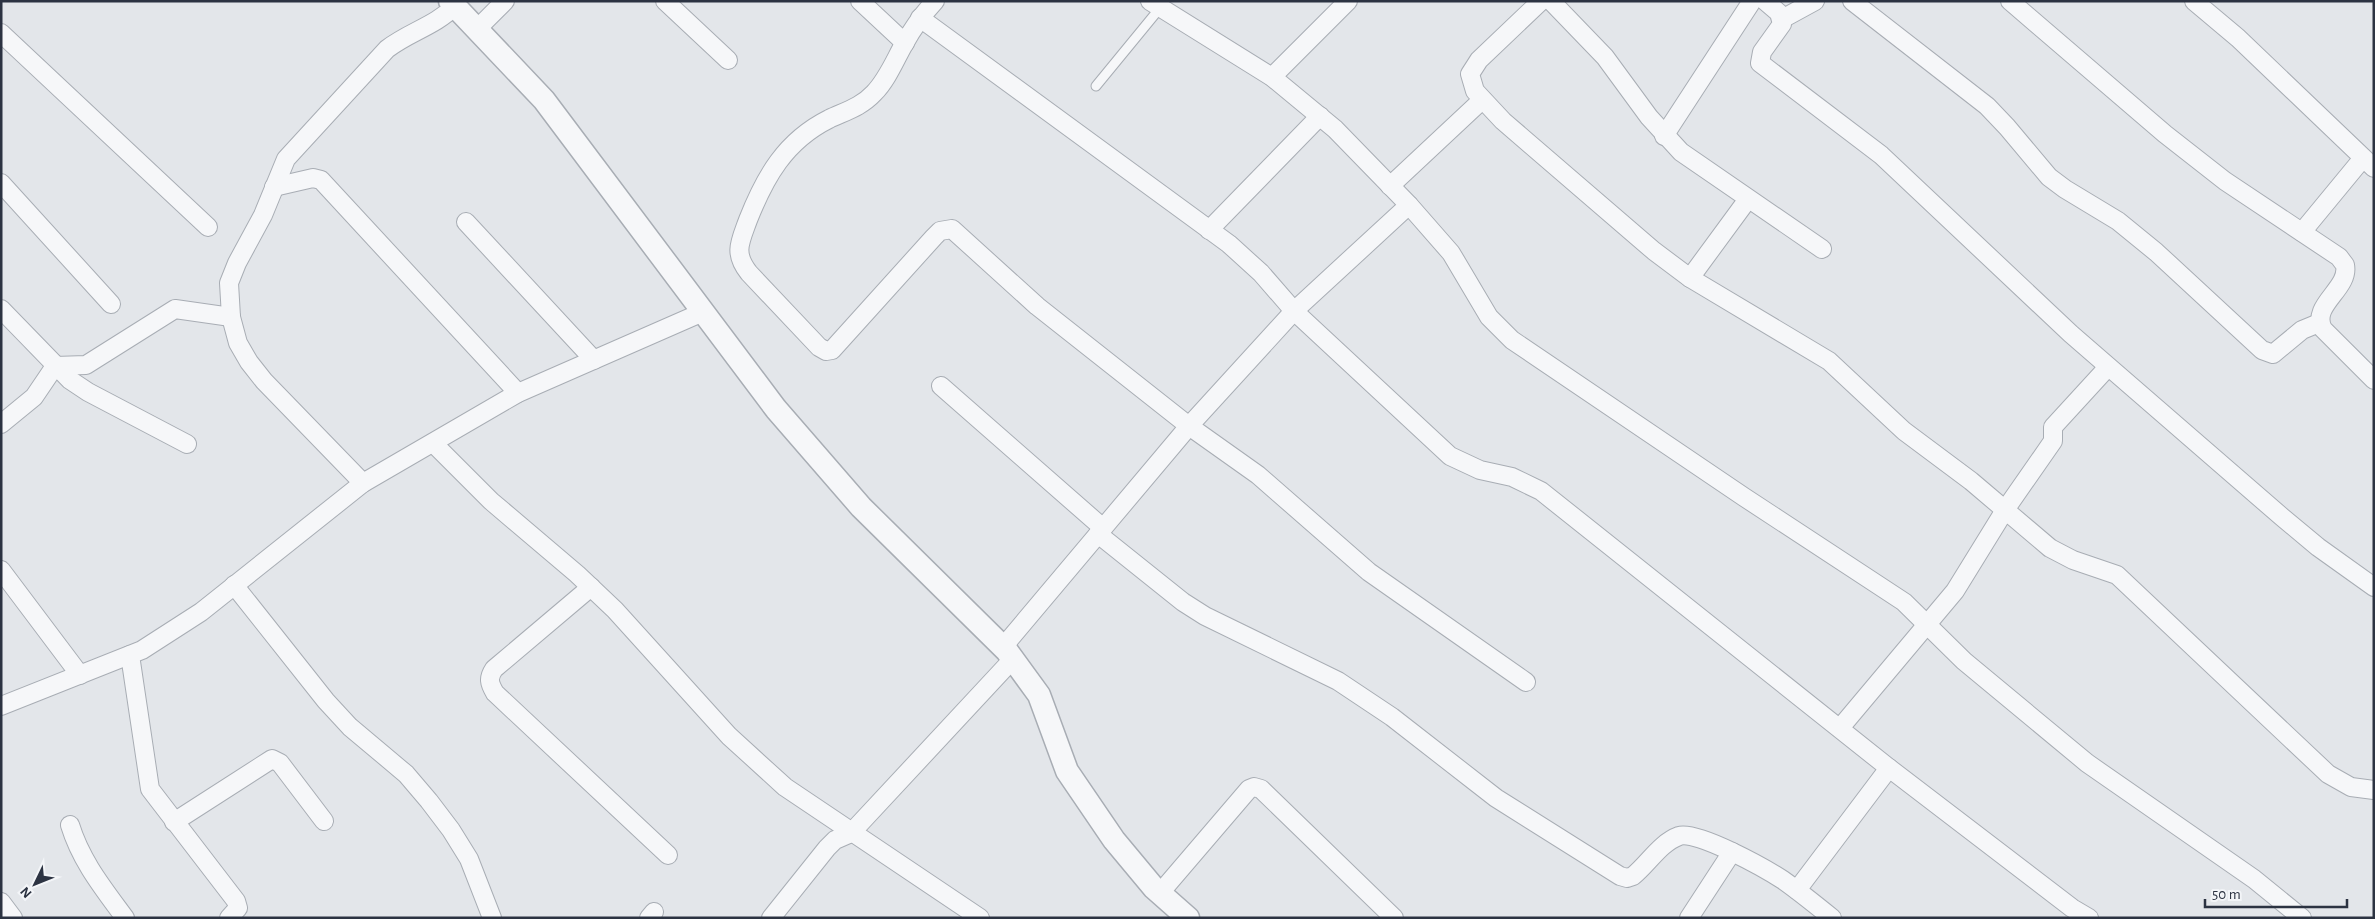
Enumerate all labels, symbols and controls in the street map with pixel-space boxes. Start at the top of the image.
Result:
north arrow [10,859,60,909]
scale bar [2205,876,2348,908]
text: N [18,884,35,901]
text: 50 m [2212,887,2241,902]

